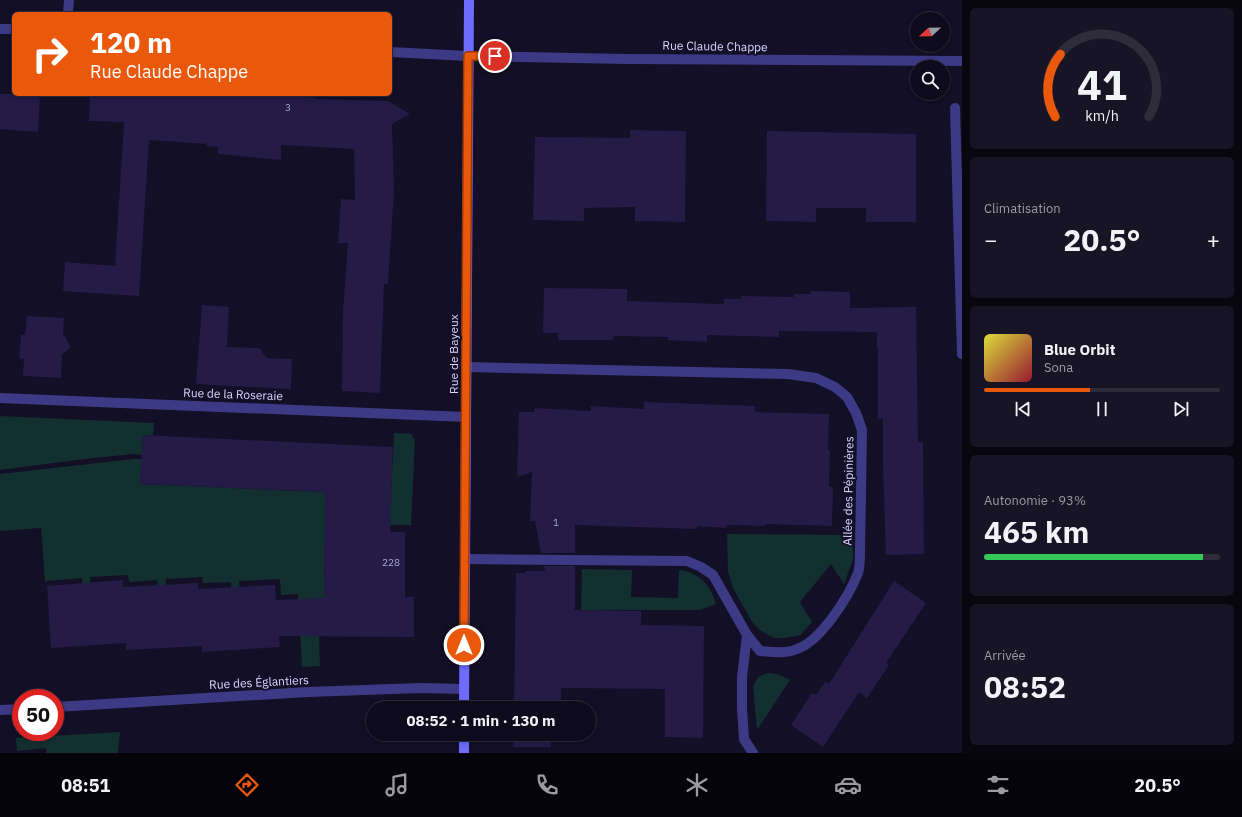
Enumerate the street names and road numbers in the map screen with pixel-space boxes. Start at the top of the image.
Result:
street label: Rue Claude Chappe [662,38,768,54]
street label: Rue de Bayeux [446,314,461,394]
street label: Rue de la Roseraie [183,385,284,403]
street label: Allée des Pépinières [840,436,856,546]
street label: Rue des Églantiers [209,672,309,692]

